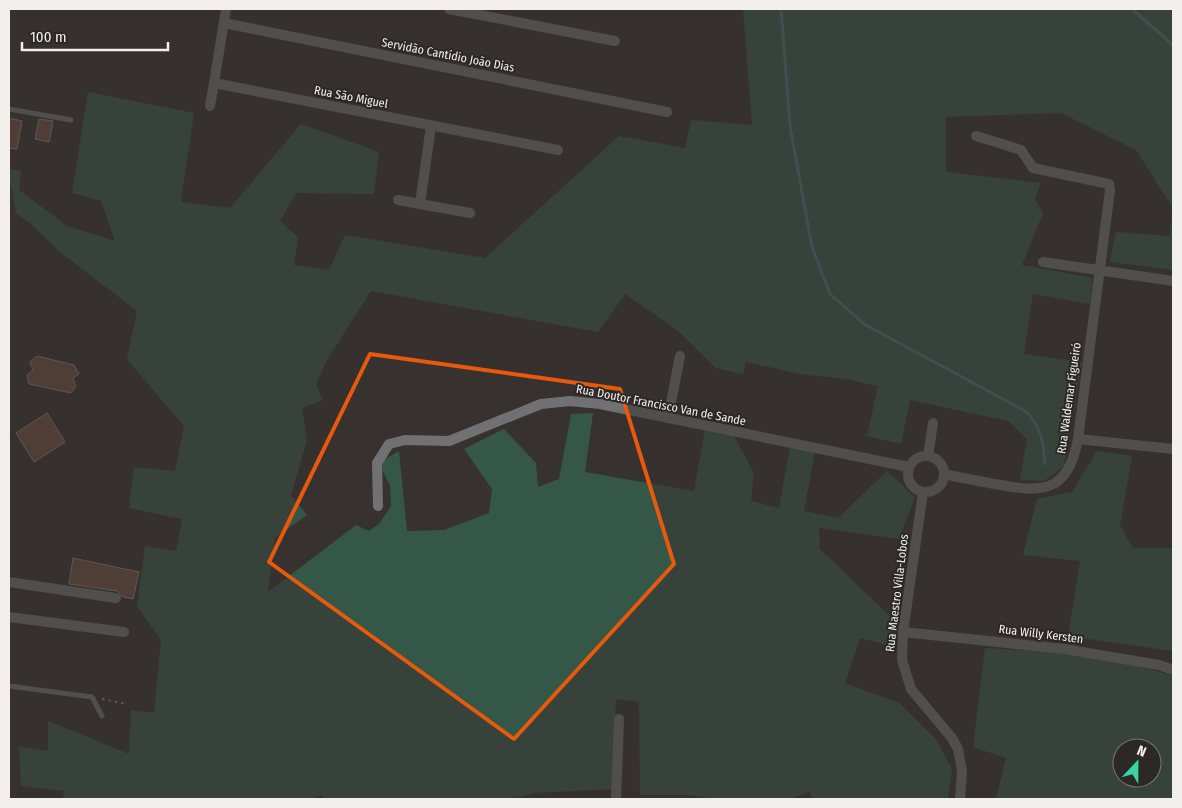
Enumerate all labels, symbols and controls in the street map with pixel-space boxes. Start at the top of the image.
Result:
scale bar [22,20,169,52]
text: 100 m [30,28,67,46]
street label: Servidão Cantídio João Dias [380,35,516,75]
street label: Rua São Miguel [313,83,389,111]
street label: Rua Waldemar Figueiró [1054,341,1084,455]
street label: Rua Doutor Francisco Van de Sande [575,382,747,428]
street label: Rua Maestro Villa-Lobos [883,533,911,653]
street label: Rua Willy Kersten [998,622,1084,646]
north arrow [1112,738,1162,788]
text: N [1135,742,1149,761]

